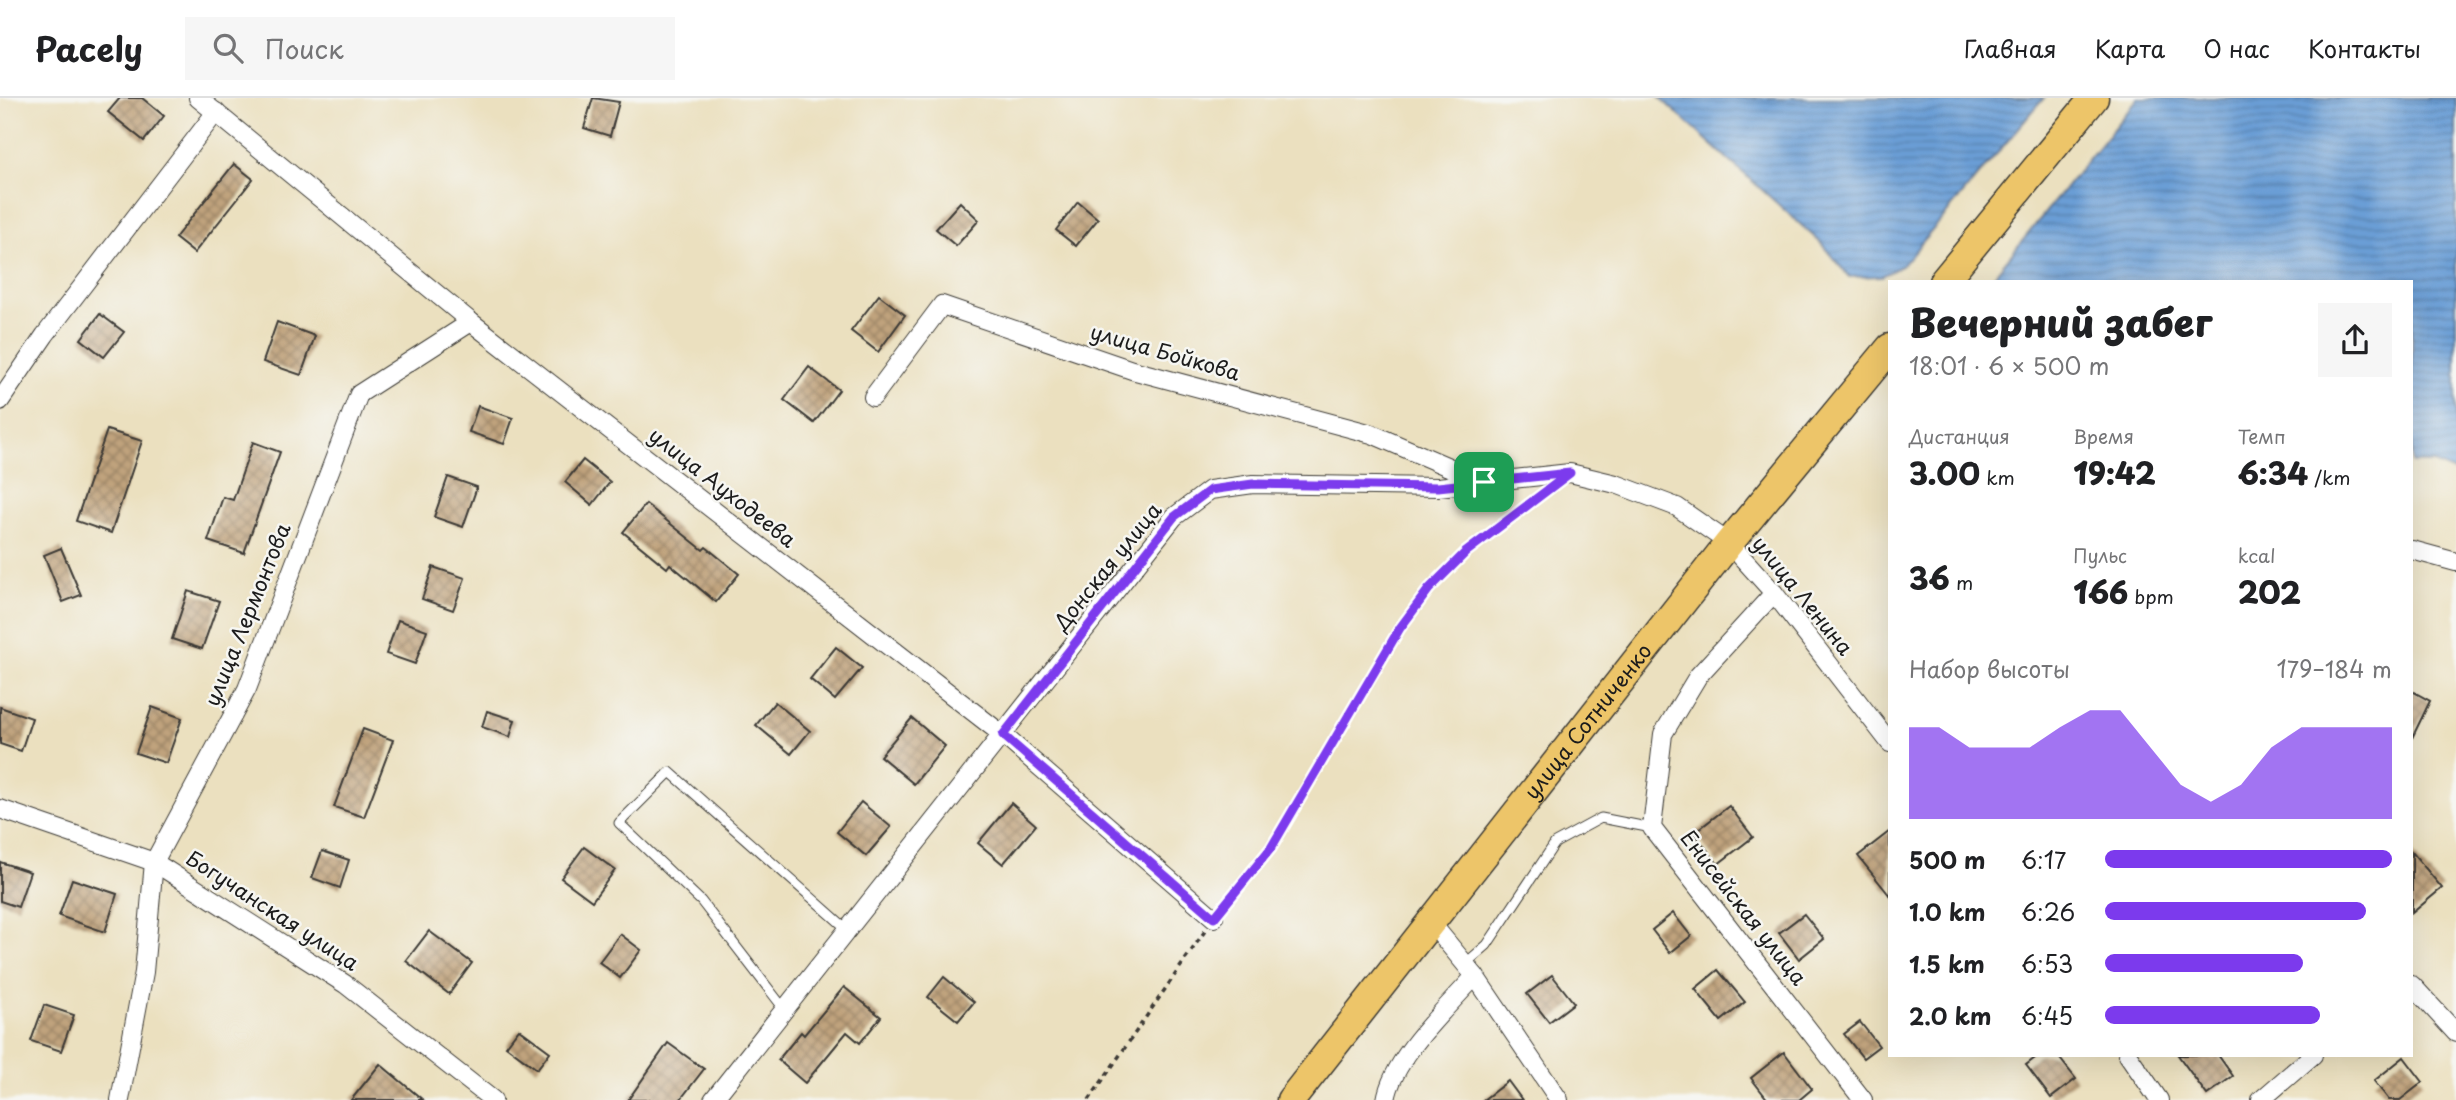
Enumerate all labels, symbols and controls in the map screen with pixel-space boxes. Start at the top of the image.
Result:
search box [185,17,675,80]
text: Pacely [35,23,143,73]
icon: search [209,29,247,67]
text: Поиск [265,29,344,68]
text: Главная [1964,30,2057,66]
text: Карта [2095,30,2165,66]
text: О нас [2203,30,2270,66]
text: Контакты [2308,30,2421,66]
text: Вечерний забег [1909,293,2212,350]
button: share [2318,303,2392,377]
street label: улица Бойкова [1087,314,1244,388]
text: 18:01 · 6 × 500 m [1909,348,2109,383]
street label: улица Ауходеева [643,419,804,554]
text: Дистанция [1909,422,2010,450]
text: Время [2073,422,2134,450]
text: Темп [2238,422,2286,450]
text: 3.00 [1909,450,1980,495]
text: 19:42 [2073,450,2156,495]
text: 6:34 [2238,450,2308,495]
pin [1454,452,1514,512]
icon: arrive [1465,463,1503,501]
text: km [1980,463,2015,491]
text: /km [2308,463,2351,491]
street label: Донская улица [1044,494,1169,637]
street label: улица Лермонтова [195,518,298,711]
street label: улица Ленина [1745,528,1862,662]
text: Пульс [2073,541,2127,569]
text: kcal [2238,541,2276,569]
text: 36 [1909,555,1950,600]
text: m [1950,568,1973,596]
text: 166 [2073,569,2128,614]
text: 202 [2238,569,2301,614]
text: bpm [2128,582,2174,610]
street label: улица Сотниченко [1515,636,1658,806]
text: Набор высоты [1909,651,2070,686]
text: 179–184 m [2276,651,2392,686]
street label: Енисейская улица [1674,822,1816,992]
street label: Богучанская улица [180,841,367,978]
text: 500 m [1909,842,1986,877]
text: 6:17 [2021,842,2066,877]
text: 1.0 km [1909,894,1986,929]
text: 6:26 [2021,894,2075,929]
text: 1.5 km [1909,946,1985,981]
text: 6:53 [2021,946,2073,981]
text: 2.0 km [1909,998,1991,1033]
text: 6:45 [2021,998,2073,1033]

